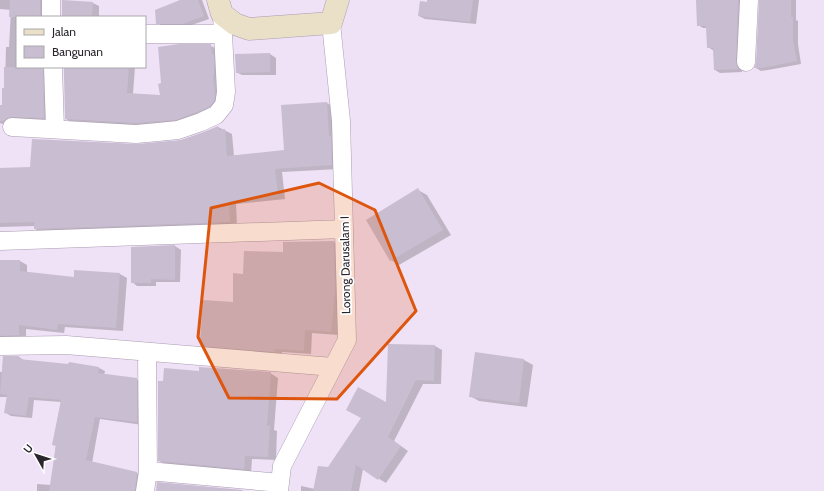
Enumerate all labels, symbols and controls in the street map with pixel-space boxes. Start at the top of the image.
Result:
legend [16,16,146,68]
text: Jalan [51,24,76,39]
text: Bangunan [52,44,103,59]
street label: Lorong Darusalam I [337,216,353,314]
north arrow [16,435,56,475]
text: U [20,441,36,456]

